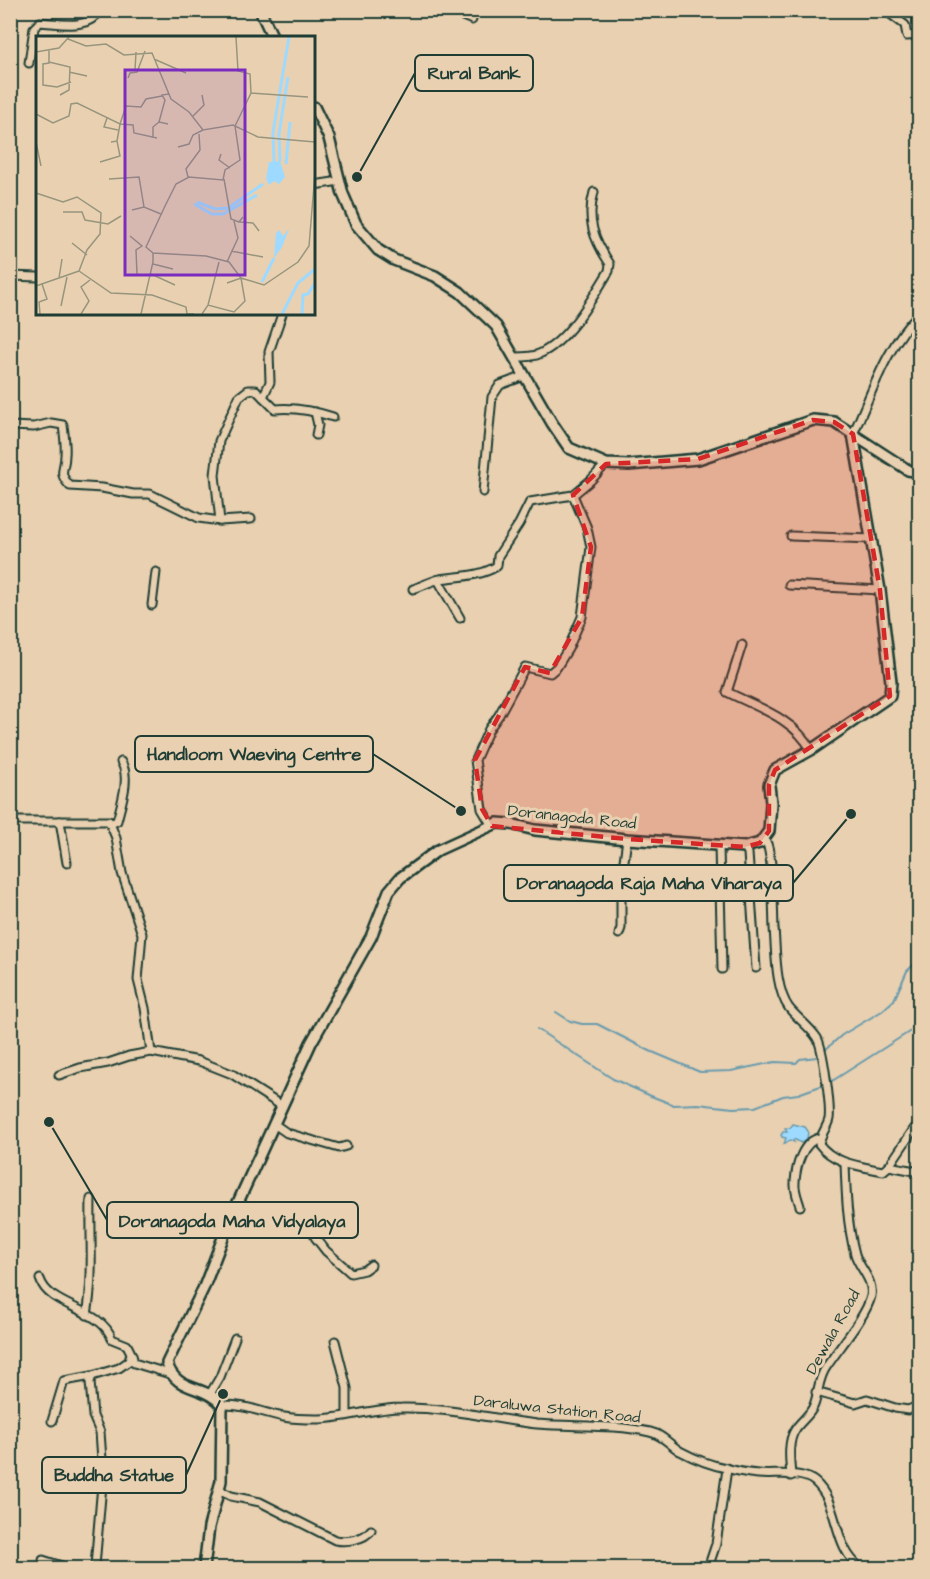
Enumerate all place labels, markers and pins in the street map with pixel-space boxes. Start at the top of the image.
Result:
callout: Rural Bank [415,55,533,91]
callout: Handloom Waeving Centre [135,736,373,772]
callout: Doranagoda Raja Maha Viharaya [504,865,793,901]
callout: Doranagoda Maha Vidyalaya [107,1202,358,1238]
callout: Buddha Statue [42,1457,186,1493]

